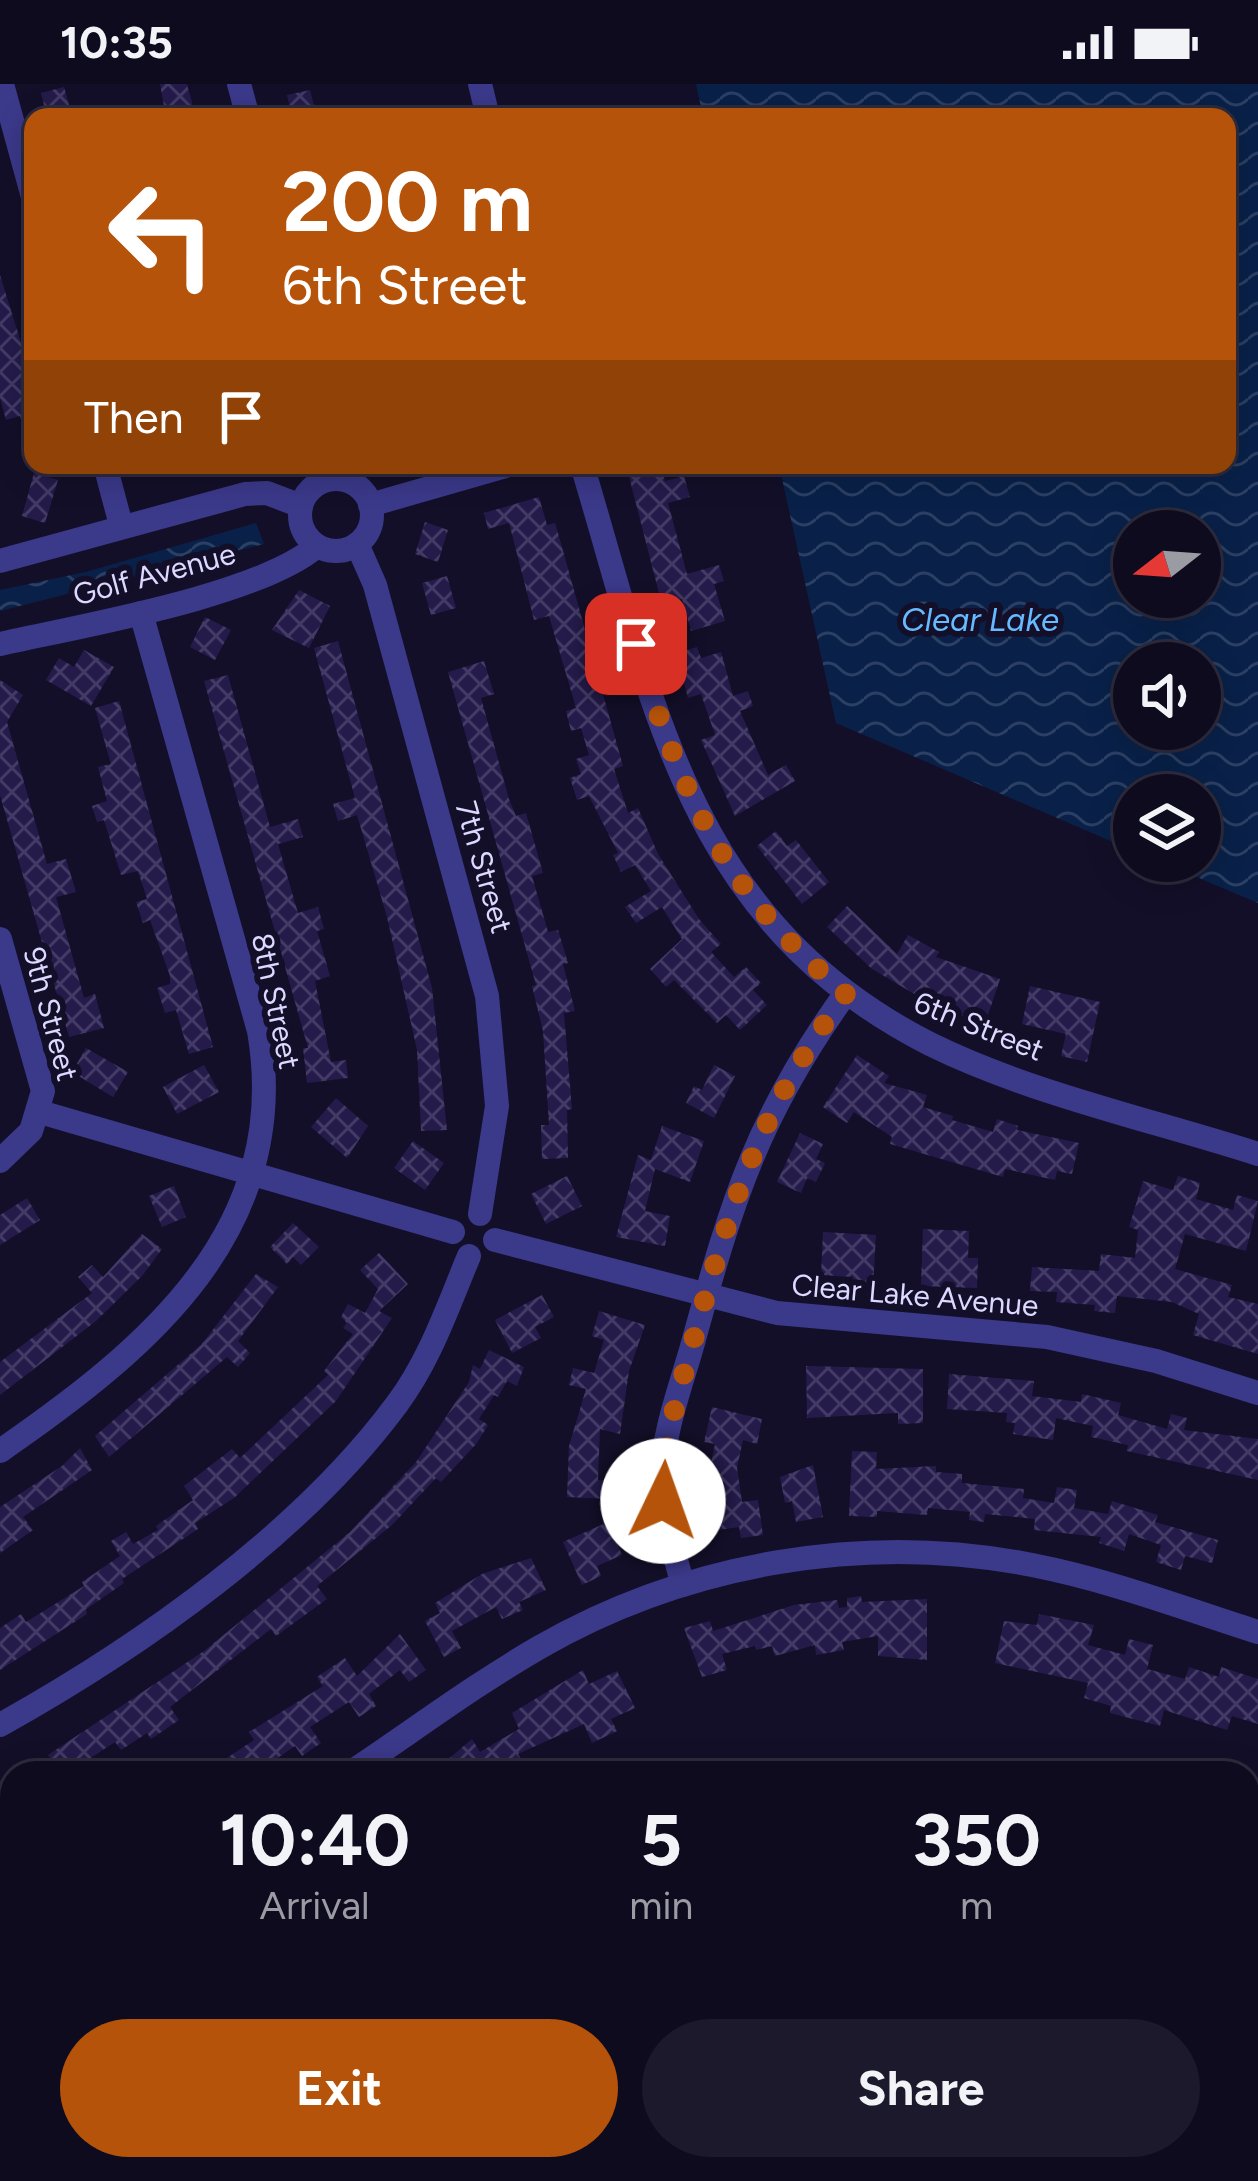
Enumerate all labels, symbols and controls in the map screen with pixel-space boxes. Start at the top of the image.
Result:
text: 10:35 [60,15,173,69]
text: 200 m [282,151,533,252]
icon: left [84,156,240,312]
text: 6th Street [282,253,528,318]
icon: arrive [208,384,274,450]
text: Then [84,390,184,444]
north arrow [1113,510,1221,618]
map controls [1113,510,1221,882]
street label: Golf Avenue [69,535,239,613]
pin [585,593,687,695]
water label: Clear Lake [901,600,1059,639]
icon: arrive [603,611,669,677]
button: sound [1113,642,1221,750]
button: layers [1113,774,1221,882]
street label: 7th Street [448,797,520,937]
street label: 8th Street [244,930,308,1072]
street label: 9th Street [15,943,87,1085]
street label: 6th Street [909,983,1049,1069]
street label: Clear Lake Avenue [790,1266,1040,1324]
position arrow [600,1438,726,1564]
text: 10:40 [219,1797,410,1883]
text: 5 [640,1797,682,1883]
text: 350 [912,1797,1041,1883]
text: Arrival [260,1882,370,1929]
text: min [629,1882,693,1929]
text: m [960,1882,993,1929]
button: Exit [60,2019,618,2157]
button: Share [642,2019,1200,2157]

